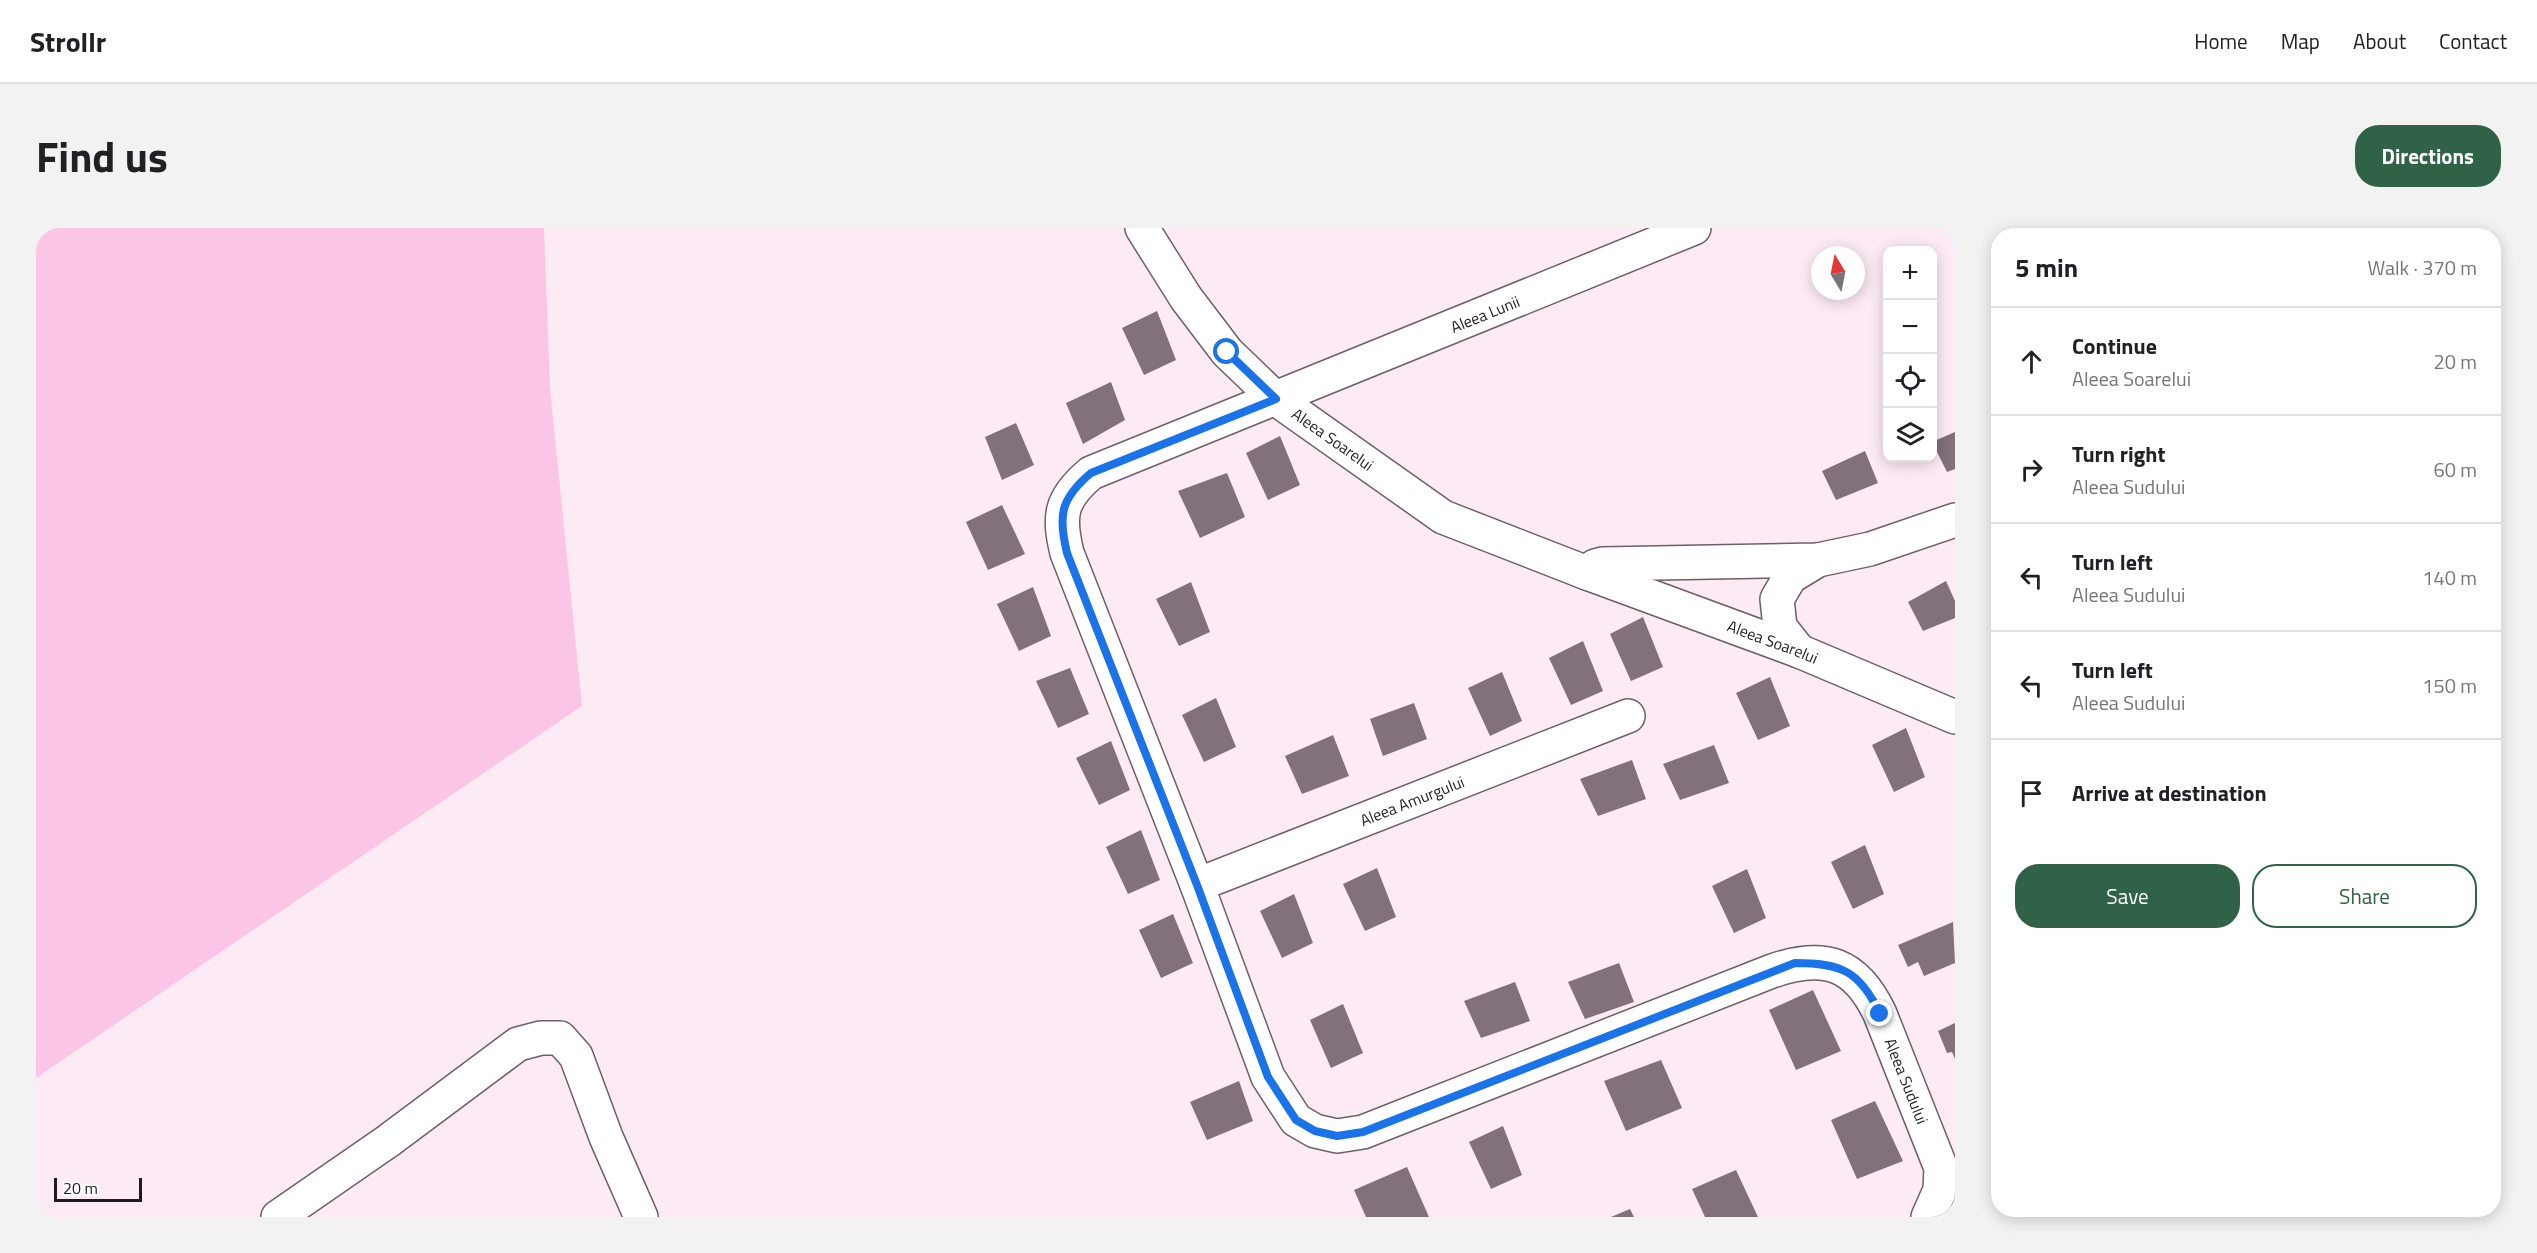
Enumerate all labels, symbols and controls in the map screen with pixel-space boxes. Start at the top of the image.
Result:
text: Strollr [30,20,106,63]
text: Home [2194,25,2248,57]
text: Map [2281,25,2320,57]
text: About [2353,25,2406,57]
text: Contact [2439,25,2507,57]
text: Find us [36,124,168,188]
button: Directions [2355,125,2501,187]
north arrow [1811,246,1865,300]
map controls [1883,246,1937,462]
button: + [1883,246,1937,300]
text: 5 min [2015,248,2078,287]
text: Walk · 370 m [2368,252,2477,283]
street label: Aleea Lunii [1447,289,1523,339]
button: − [1883,300,1937,354]
text: Continue [2072,329,2157,363]
route start [1213,338,1239,364]
icon: ahead [2015,345,2048,378]
text: 20 m [2433,346,2477,377]
button: locate [1883,354,1937,408]
text: Aleea Soarelui [2072,363,2191,394]
street label: Aleea Soarelui [1287,402,1379,476]
button: layers [1883,408,1937,462]
text: Turn right [2072,437,2166,471]
icon: right [2015,453,2048,486]
text: 60 m [2433,454,2477,485]
text: Aleea Sudului [2072,471,2185,502]
text: Turn left [2072,545,2153,579]
icon: left [2015,561,2048,594]
text: 140 m [2422,562,2477,593]
text: Aleea Sudului [2072,579,2185,610]
street label: Aleea Soarelui [1724,614,1822,670]
text: Turn left [2072,653,2153,687]
icon: left [2015,669,2048,702]
text: 150 m [2422,670,2477,701]
text: Aleea Sudului [2072,687,2185,718]
street label: Aleea Amurgului [1356,769,1468,832]
text: Arrive at destination [2072,776,2267,810]
icon: arrive [2015,777,2048,810]
button: Save [2015,864,2240,928]
button: Share [2252,864,2477,928]
route end [1866,1000,1892,1026]
street label: Aleea Sudului [1879,1034,1934,1128]
scale bar [54,1175,142,1202]
text: 20 m [63,1176,98,1200]

